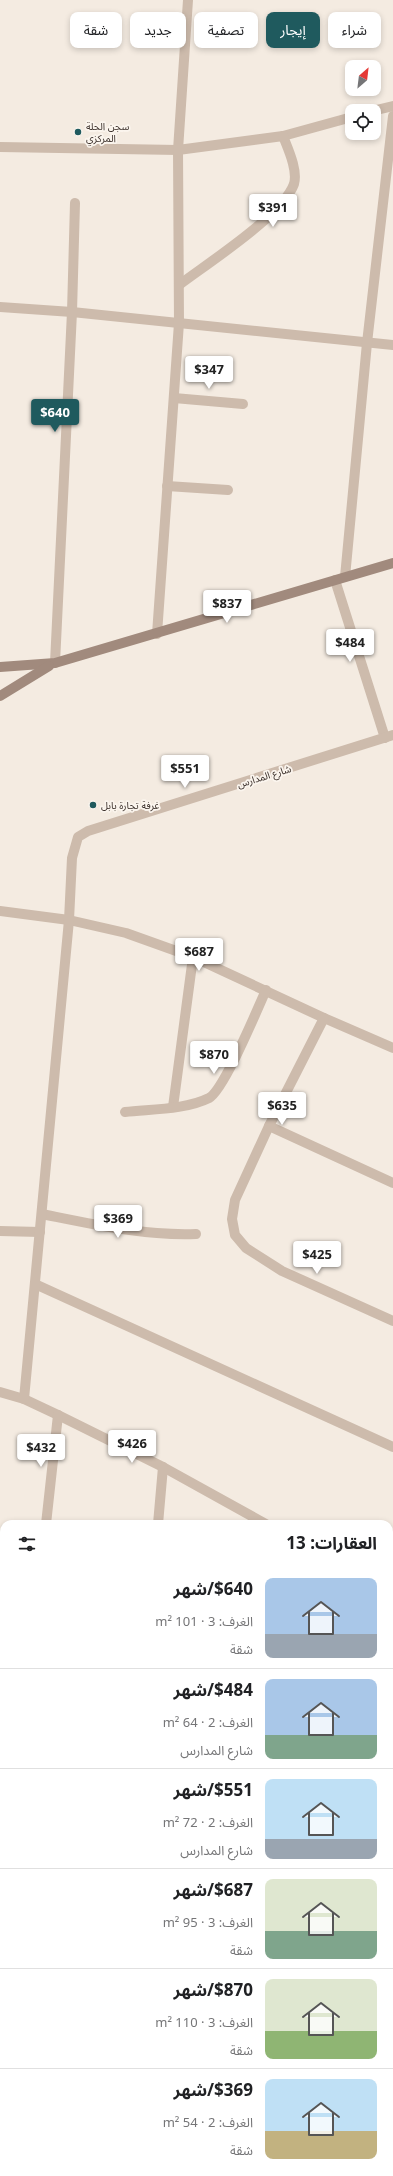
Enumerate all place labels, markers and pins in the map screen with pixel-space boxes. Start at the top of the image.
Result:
place label: سجن الحلة المركزي [86,119,129,146]
marker: سجن الحلة المركزي [73,127,83,137]
pin: $391 [249,194,297,228]
pin: $347 [185,356,233,390]
pin: $640 [31,399,79,433]
pin: $837 [203,590,251,624]
pin: $484 [326,629,374,663]
pin: $551 [161,755,209,789]
place label: غرفة تجارة بابل [101,798,159,812]
marker: غرفة تجارة بابل [88,800,98,810]
pin: $687 [175,938,223,972]
pin: $870 [190,1041,238,1075]
pin: $635 [258,1092,306,1126]
pin: $369 [94,1205,142,1239]
pin: $425 [293,1241,341,1275]
pin: $426 [108,1430,156,1464]
pin: $432 [17,1434,65,1468]

